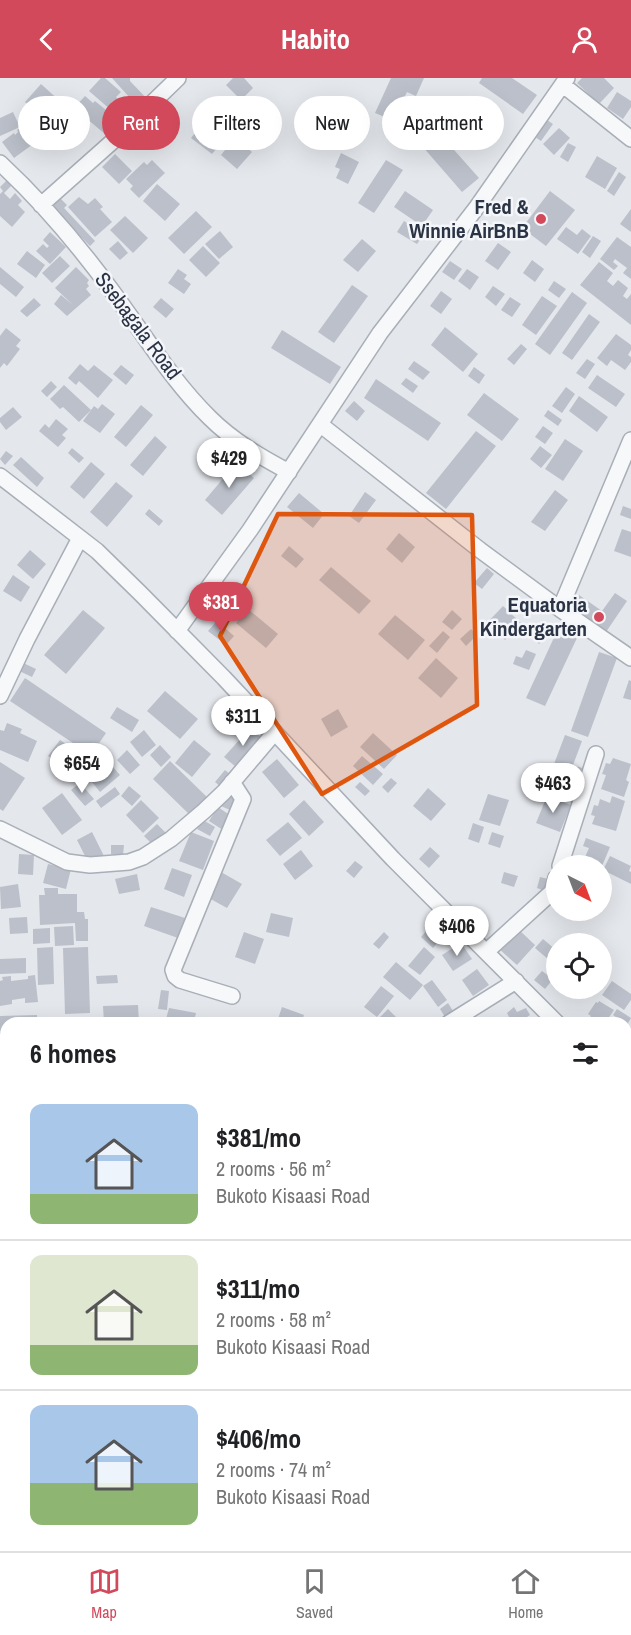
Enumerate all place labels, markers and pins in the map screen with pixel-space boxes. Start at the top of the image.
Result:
place label: Fred & Winnie AirBnB [409,192,530,245]
marker: Fred & Winnie AirBnB [534,212,548,226]
pin: $429 [193,438,265,489]
pin: $381 [185,582,257,633]
place label: Equatoria Kindergarten [480,590,587,643]
marker: Equatoria Kindergarten [592,610,606,624]
pin: $311 [207,696,279,747]
pin: $654 [46,743,118,794]
pin: $463 [517,763,589,814]
pin: $406 [421,906,493,957]

